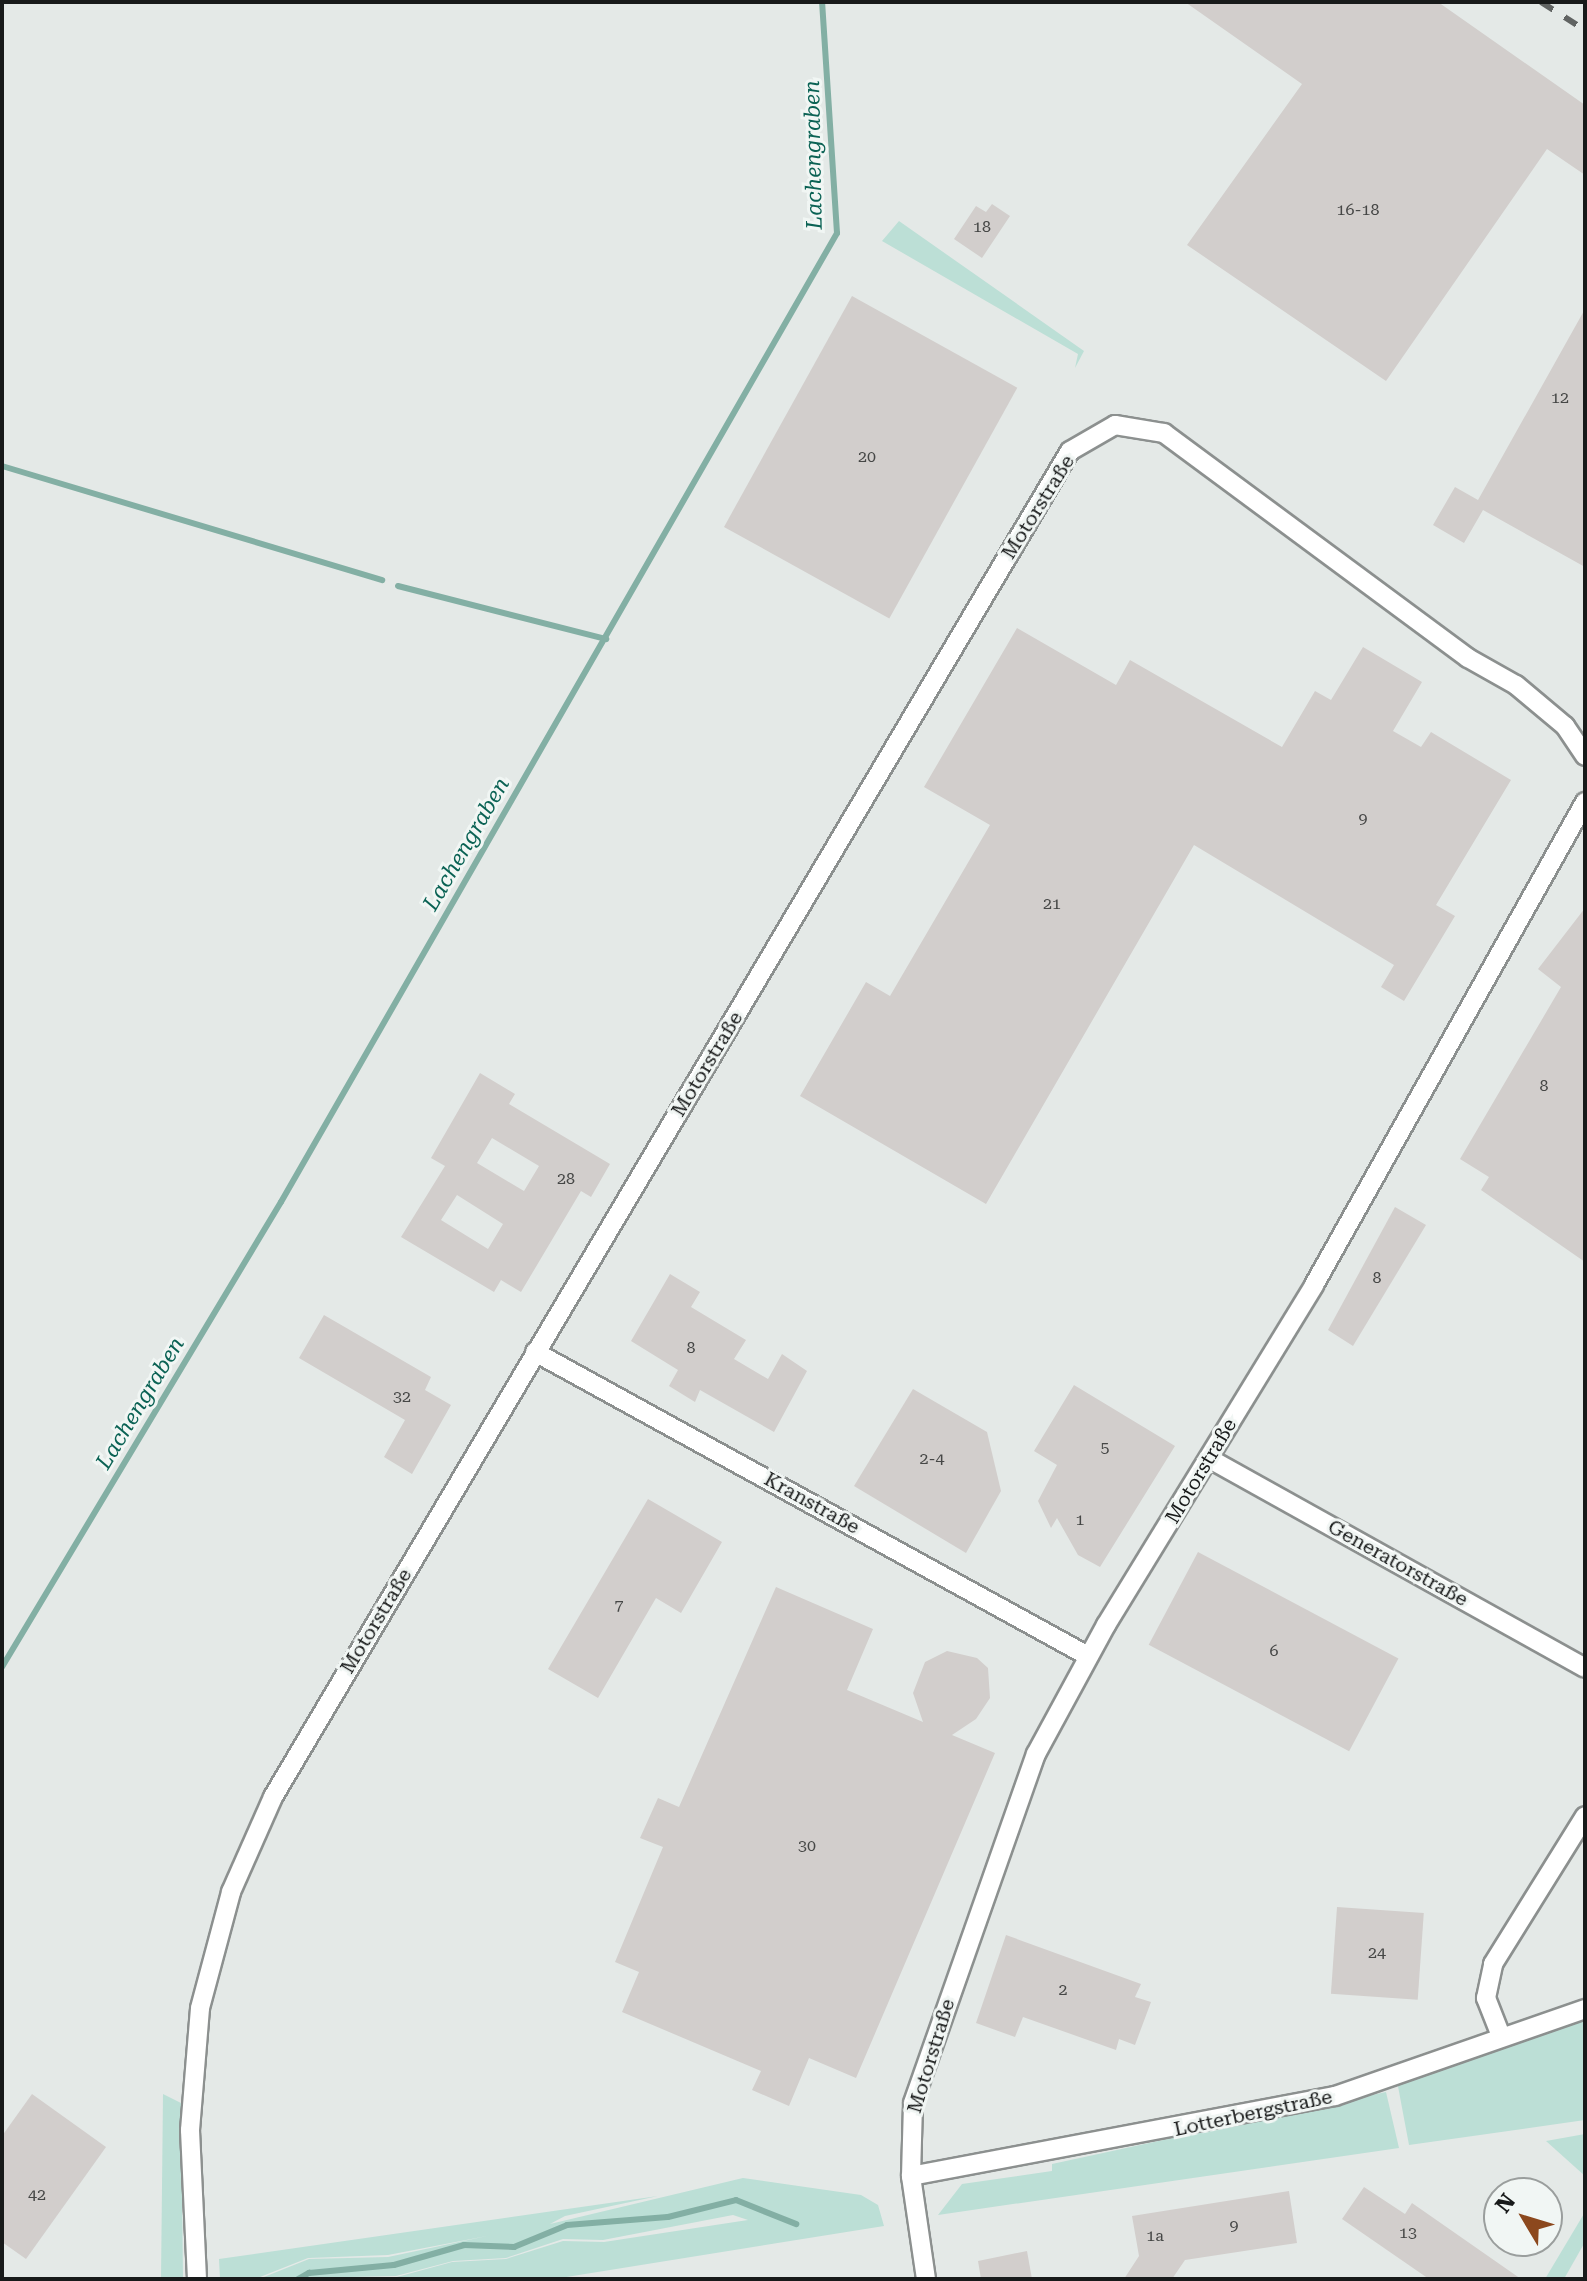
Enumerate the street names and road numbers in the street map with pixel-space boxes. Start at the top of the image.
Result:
street label: Motorstraße [997,451,1079,563]
street label: Motorstraße [666,1007,748,1121]
street label: Motorstraße [1160,1414,1242,1528]
street label: Kranstraße [760,1467,864,1539]
street label: Generatorstraße [1324,1515,1472,1611]
street label: Motorstraße [335,1564,417,1678]
street label: Motorstraße [902,1996,960,2116]
street label: Lotterbergstraße [1172,2085,1334,2141]

